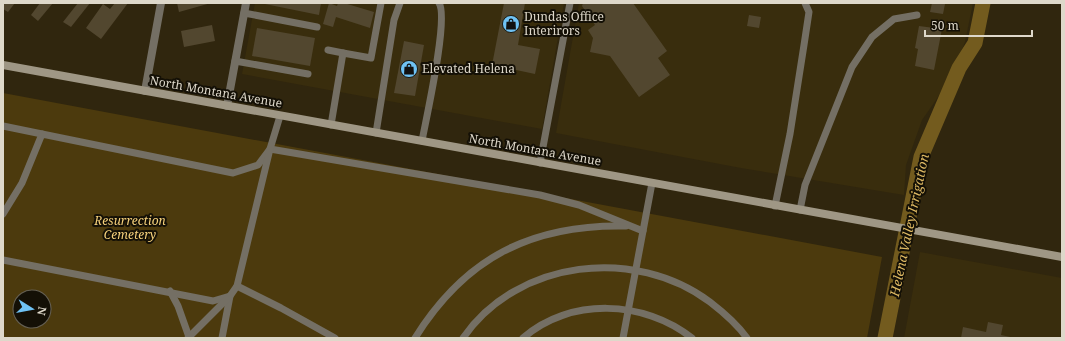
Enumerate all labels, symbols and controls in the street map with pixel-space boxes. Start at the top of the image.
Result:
place label: Dundas Office Interirors [524,8,604,39]
scale bar [925,12,1032,38]
shop icon: Dundas Office Interirors [501,14,521,34]
text: 50 m [931,17,959,34]
shop icon: Elevated Helena [399,59,419,79]
place label: Elevated Helena [422,60,515,77]
street label: North Montana Avenue [149,71,284,112]
street label: North Montana Avenue [468,129,603,170]
water label: Helena Valley Irrigation [885,152,933,299]
park label: Resurrection Cemetery [93,212,166,243]
north arrow [12,289,52,329]
text: N [34,305,50,317]

